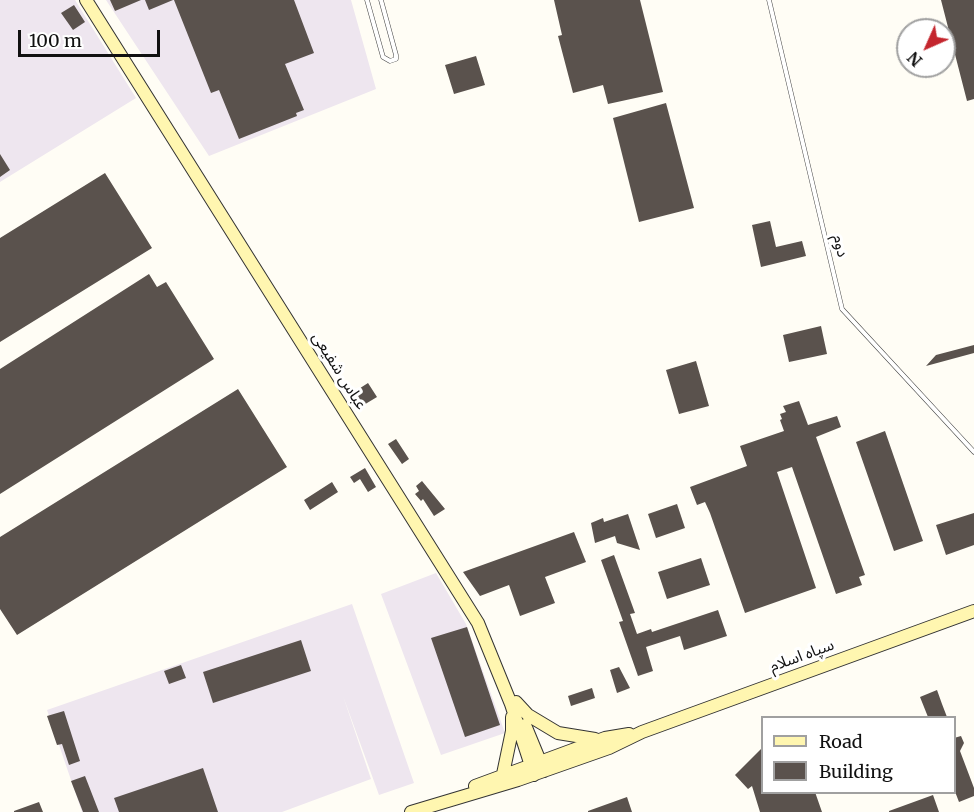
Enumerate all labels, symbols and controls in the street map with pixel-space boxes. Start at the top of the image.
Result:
scale bar [21,18,164,56]
north arrow [896,18,956,78]
text: 100 m [29,29,82,52]
text: N [903,48,926,71]
street label: دوم [828,233,852,259]
street label: عباس شفیعی [308,329,370,413]
street label: سپاه اسلام [767,636,837,676]
legend [761,716,956,794]
text: Road [819,730,863,753]
text: Building [819,760,893,783]

